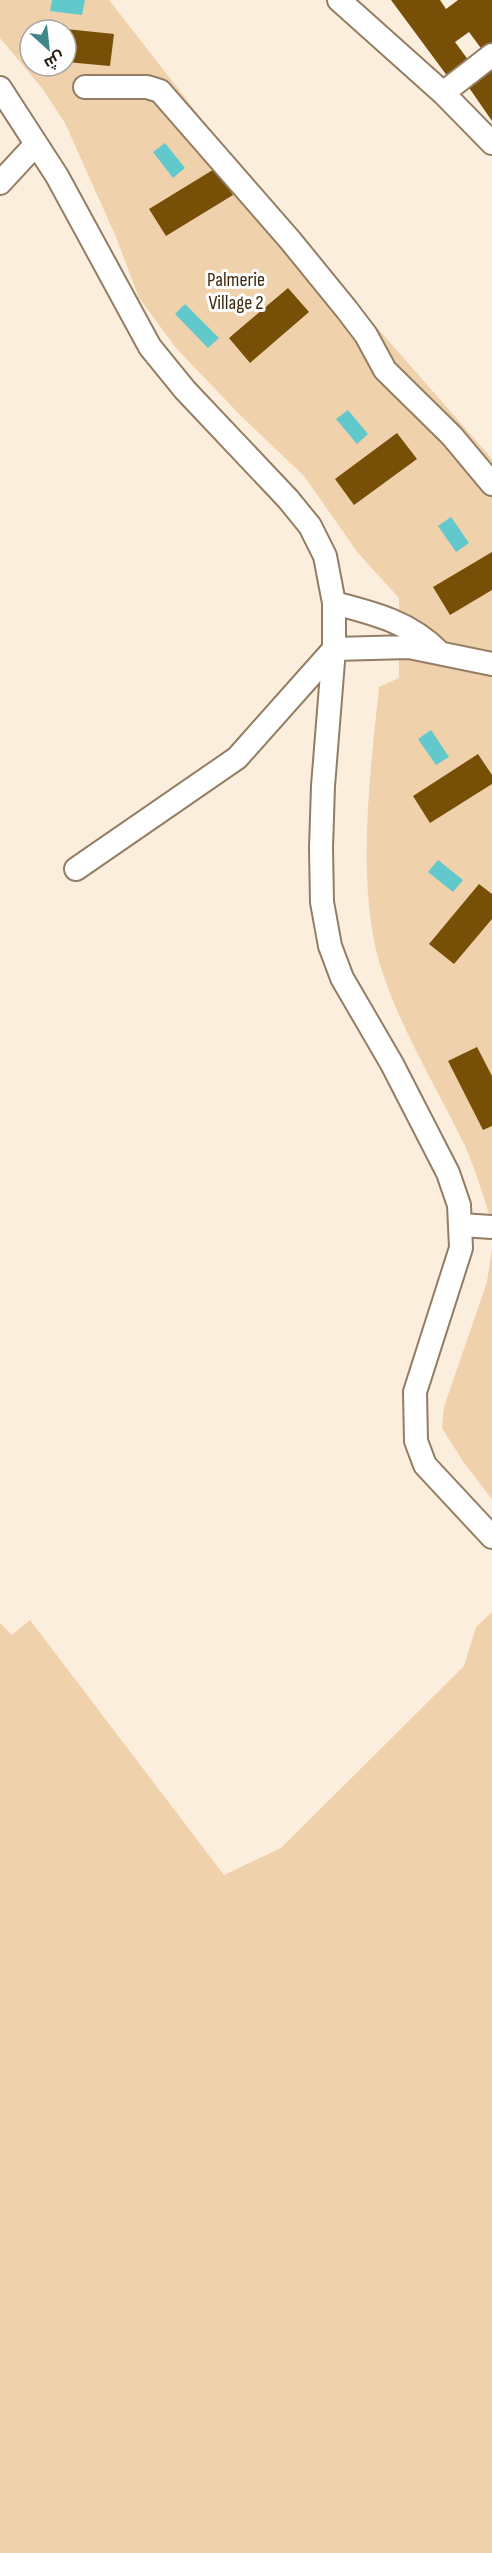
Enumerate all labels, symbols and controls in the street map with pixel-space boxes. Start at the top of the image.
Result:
north arrow [18,18,78,78]
text: ش [41,47,68,73]
park label: Palmerie Village 2 [207,268,265,315]

